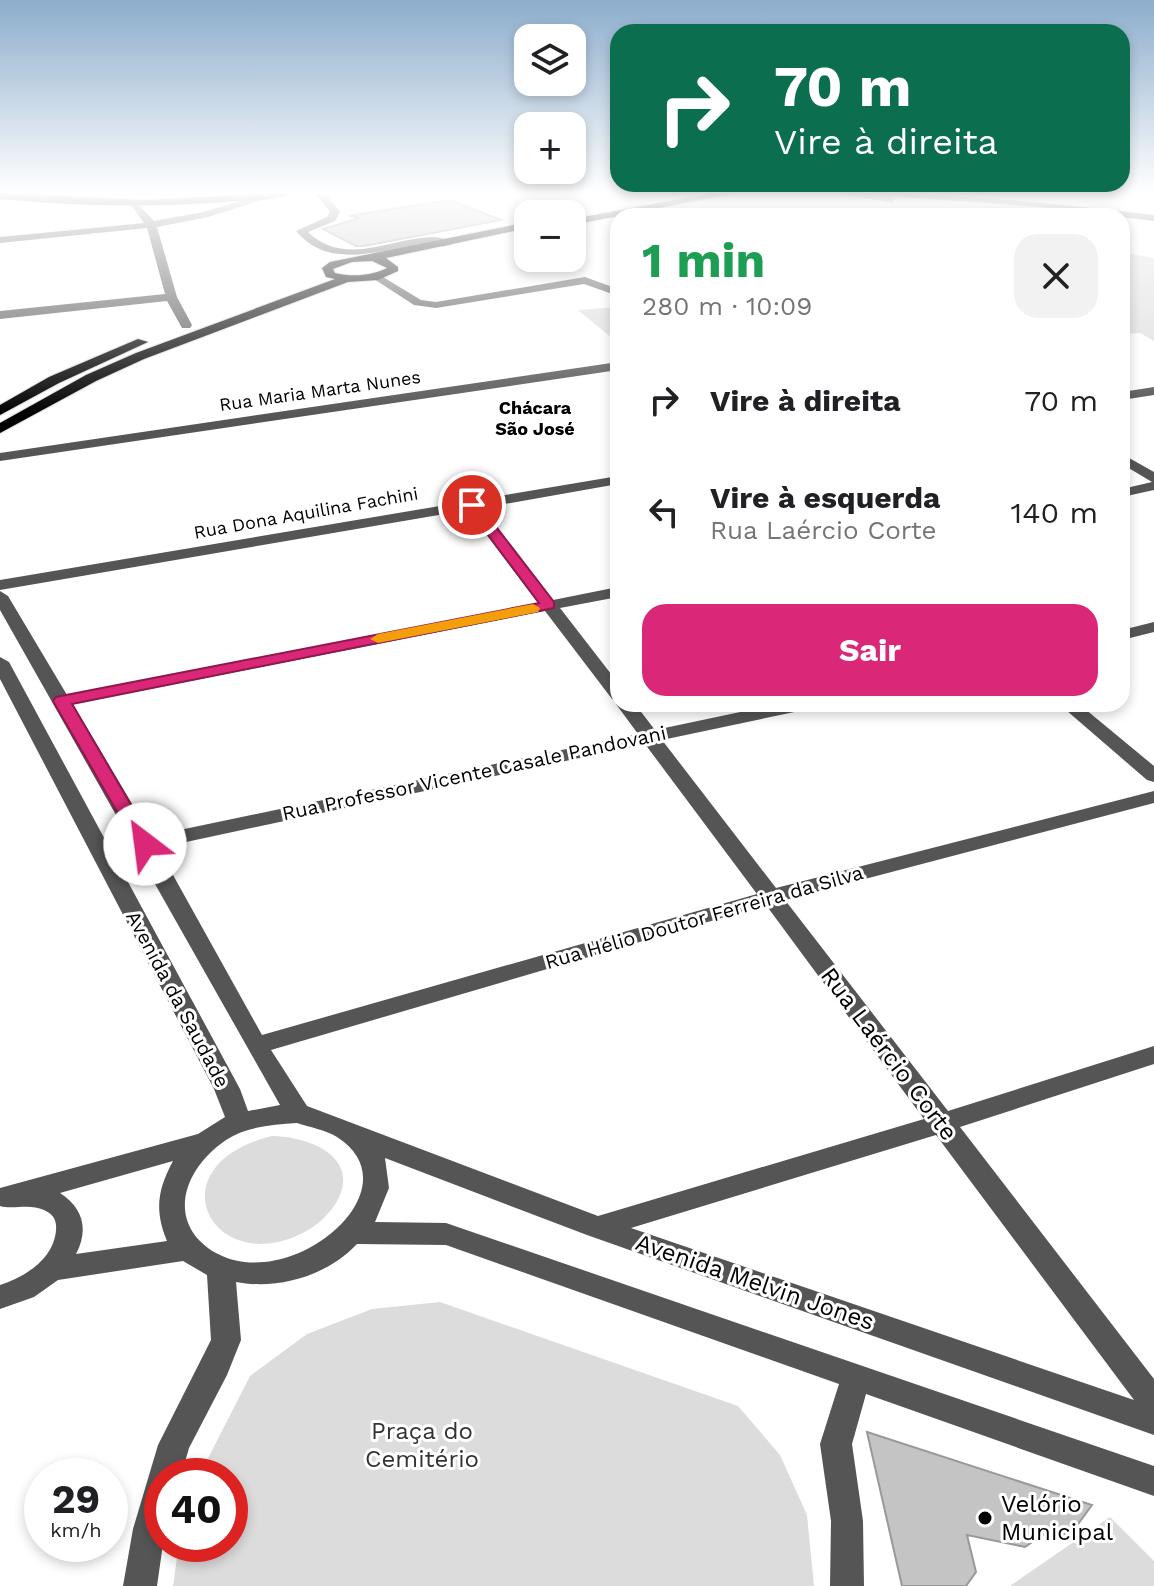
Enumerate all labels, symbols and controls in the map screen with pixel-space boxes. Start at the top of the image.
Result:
map controls [514,24,586,272]
button: layers [514,24,586,96]
text: 70 m [774,54,911,120]
icon: right [642,56,746,160]
button: + [514,112,586,184]
text: Vire à direita [774,121,998,163]
button: − [514,200,586,272]
text: 1 min [642,232,765,289]
button: close [1014,234,1098,318]
text: 280 m · 10:09 [642,291,812,321]
street label: Rua Maria Marta Nunes [218,366,422,415]
icon: right [642,378,686,422]
text: Vire à direita [710,383,901,418]
text: 70 m [1024,383,1098,418]
district label: Chácara São José [495,397,575,439]
pin [438,471,506,539]
text: Vire à esquerda [710,480,940,515]
street label: Rua Dona Aquilina Fachini [192,482,420,543]
icon: arrive [450,483,494,527]
icon: left [642,490,686,534]
text: 140 m [1010,495,1098,530]
text: Rua Laércio Corte [710,515,937,545]
button: Sair [642,604,1098,696]
street label: Rua Professor Vicente Casale Pandovani [280,721,668,825]
position arrow [103,802,187,886]
street label: Rua Hélio Doutor Ferreira da Silva [542,860,866,974]
street label: Avenida da Saudade [121,906,235,1092]
street label: Rua Laércio Corte [815,962,963,1146]
street label: Avenida Melvin Jones [632,1228,878,1336]
park label: Praça do Cemitério [365,1417,479,1473]
speed limit sign: 40 [144,1458,248,1562]
text: 29 [52,1476,100,1523]
place label: Velório Municipal [1001,1490,1114,1546]
marker: Velório Municipal [976,1509,994,1527]
text: km/h [50,1518,102,1542]

